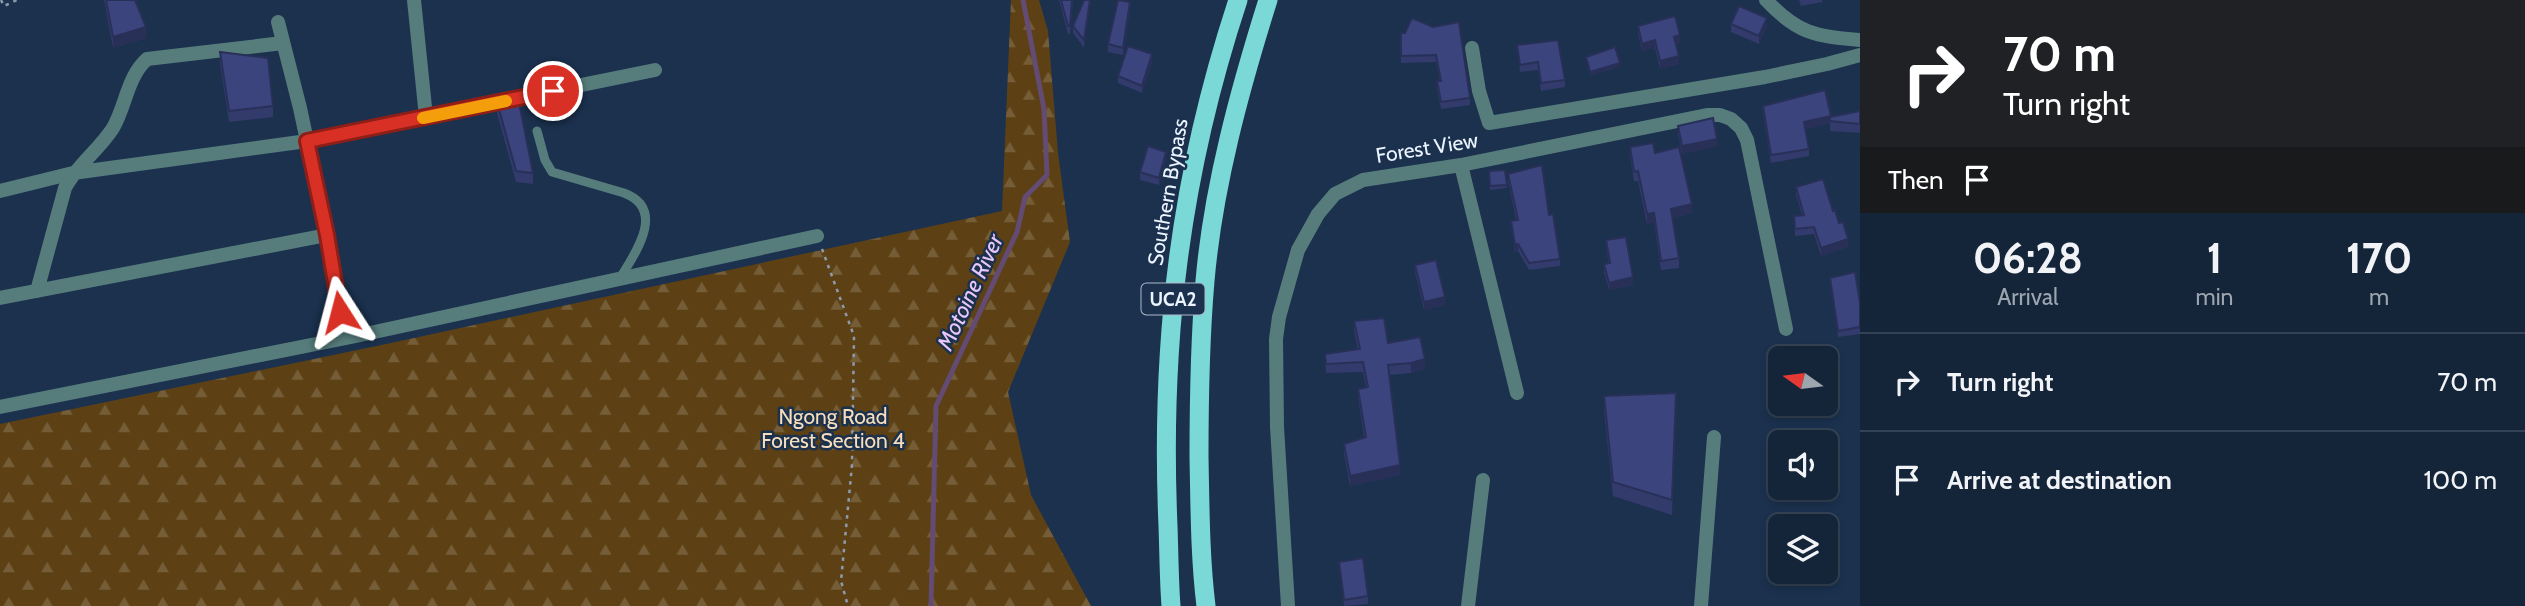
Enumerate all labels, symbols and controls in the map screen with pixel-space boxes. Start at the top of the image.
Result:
text: 70 m [2003,24,2116,83]
icon: right [1888,28,1979,119]
pin [523,61,583,121]
icon: arrive [534,72,572,110]
text: Turn right [2003,84,2130,123]
street label: Southern Bypass [1142,116,1193,267]
street label: Forest View [1374,127,1480,168]
icon: arrive [1958,161,1996,199]
text: Then [1888,164,1944,196]
water label: Motoine River [931,229,1009,355]
text: 06:28 [1973,232,2083,284]
text: 1 [2207,232,2222,284]
text: 170 [2346,232,2412,284]
position arrow [303,275,377,349]
text: Arrival [1997,283,2058,311]
text: min [2196,283,2233,311]
text: m [2369,283,2389,311]
road number: UCA2 [1142,284,1204,314]
north arrow [1768,346,1838,416]
map controls [1768,346,1838,584]
icon: right [1888,363,1926,401]
text: Turn right [1947,366,2053,398]
text: 70 m [2437,366,2497,398]
park label: Ngong Road Forest Section 4 [761,404,905,453]
button: sound [1768,430,1838,500]
icon: arrive [1888,461,1926,499]
text: Arrive at destination [1947,464,2172,496]
text: 100 m [2424,464,2497,496]
button: layers [1768,514,1838,584]

